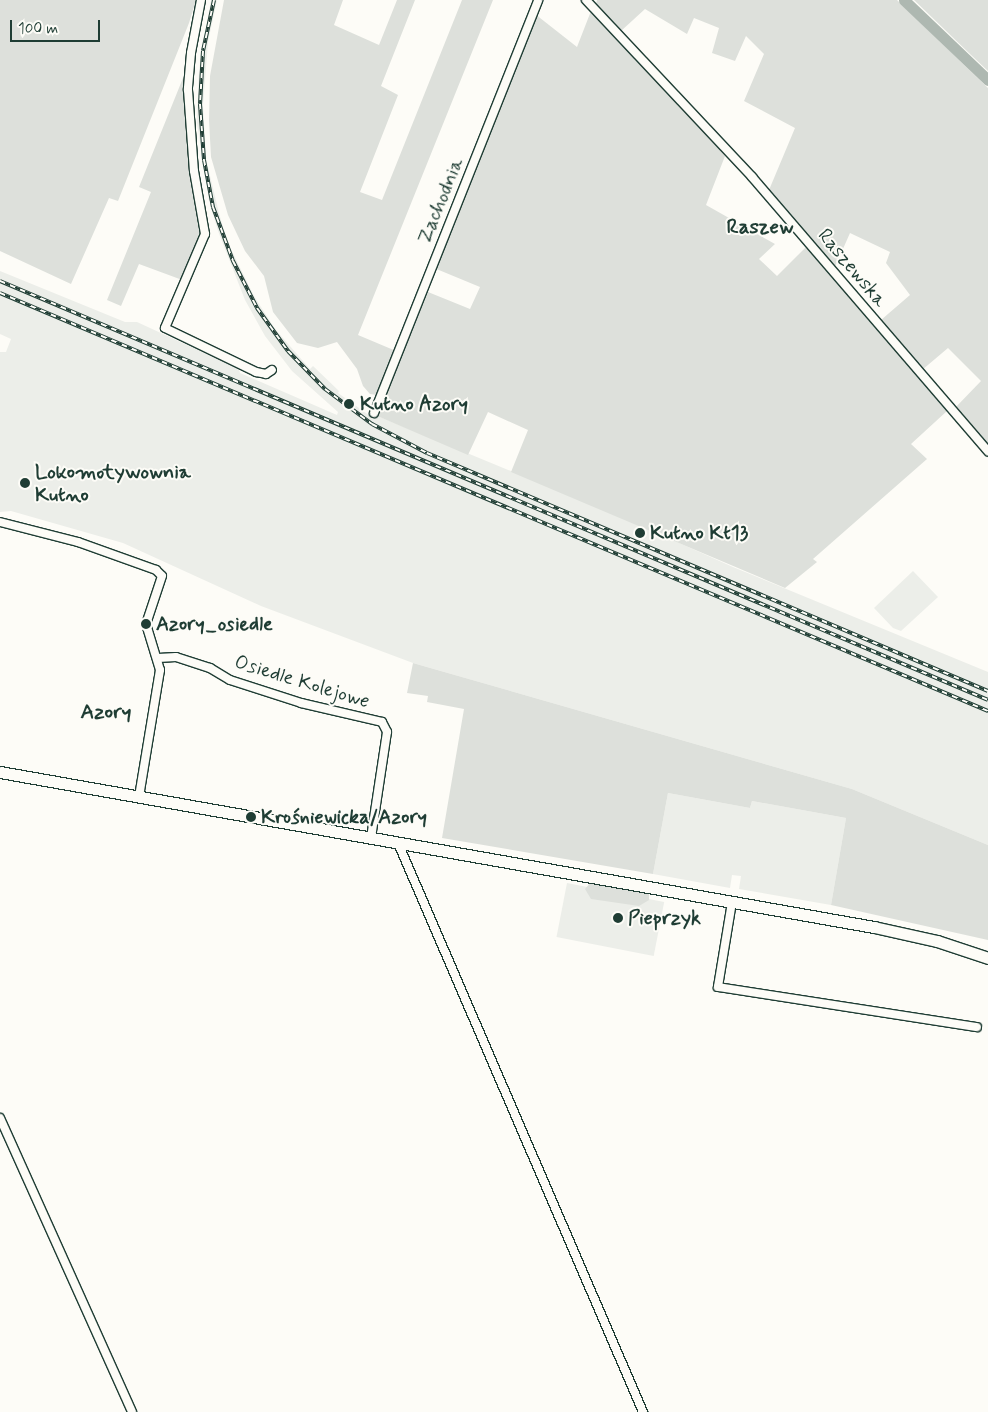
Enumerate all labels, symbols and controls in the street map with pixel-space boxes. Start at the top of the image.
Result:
scale bar [12,10,102,42]
text: 100 m [18,19,58,39]
street label: Zachodnia [413,155,469,247]
district label: Raszew [726,214,794,240]
street label: Raszewska [812,224,892,312]
place label: Kutno Azory [360,392,468,416]
marker: Kutno Azory [342,397,356,411]
place label: Lokomotywownia Kutno [35,460,191,507]
marker: Lokomotywownia Kutno [19,477,31,489]
place label: Kutno Kt13 [650,521,748,545]
marker: Kutno Kt13 [634,527,646,539]
place label: Azory_osiedle [156,612,273,636]
marker: Azory_osiedle [140,618,152,630]
street label: Osiedle Kolejowe [231,650,373,714]
district label: Azory [80,699,132,725]
place label: Krośniewicka/Azory [261,805,427,829]
marker: Krośniewicka/Azory [245,811,257,823]
place label: Pieprzyk [628,906,701,930]
marker: Pieprzyk [612,912,624,924]

